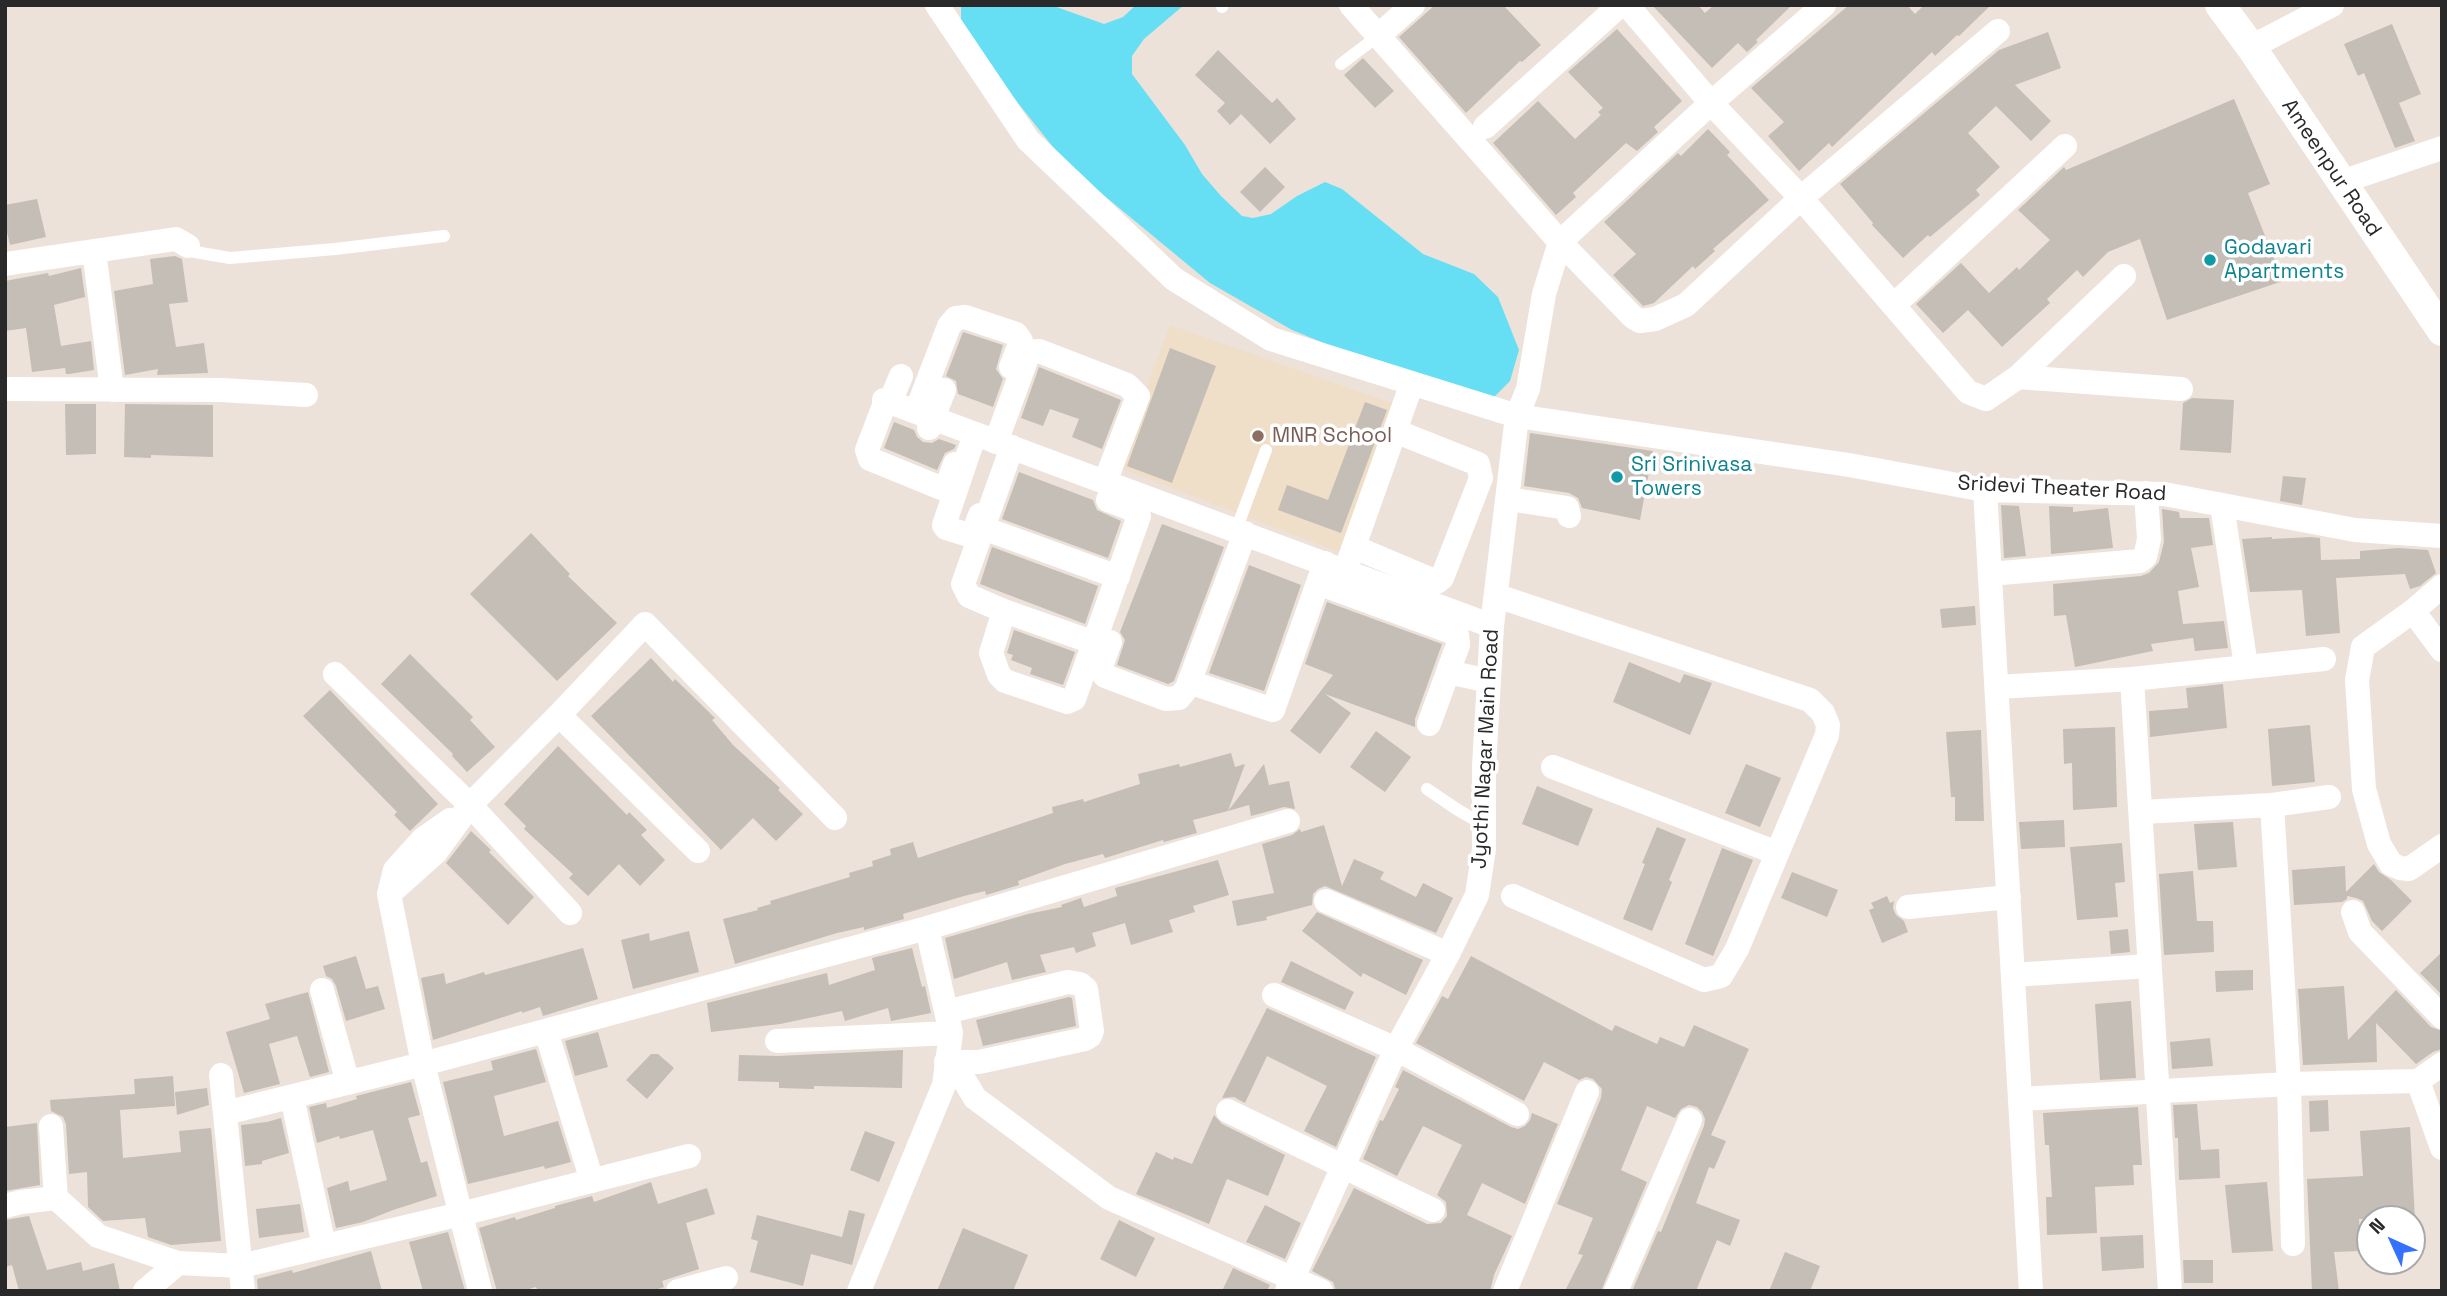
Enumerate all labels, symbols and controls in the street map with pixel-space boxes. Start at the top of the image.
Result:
street label: Ameenpur Road [2276,95,2386,241]
place label: Godavari Apartments [2224,235,2344,285]
marker: Godavari Apartments [2202,252,2218,268]
place label: MNR School [1272,423,1392,449]
marker: MNR School [1250,428,1266,444]
place label: Sri Srinivasa Towers [1631,452,1752,502]
marker: Sri Srinivasa Towers [1609,469,1625,485]
street label: Sridevi Theater Road [1957,471,2167,507]
street label: Jyothi Nagar Main Road [1467,628,1505,870]
north arrow [2356,1205,2426,1275]
text: N [2364,1213,2391,1240]

